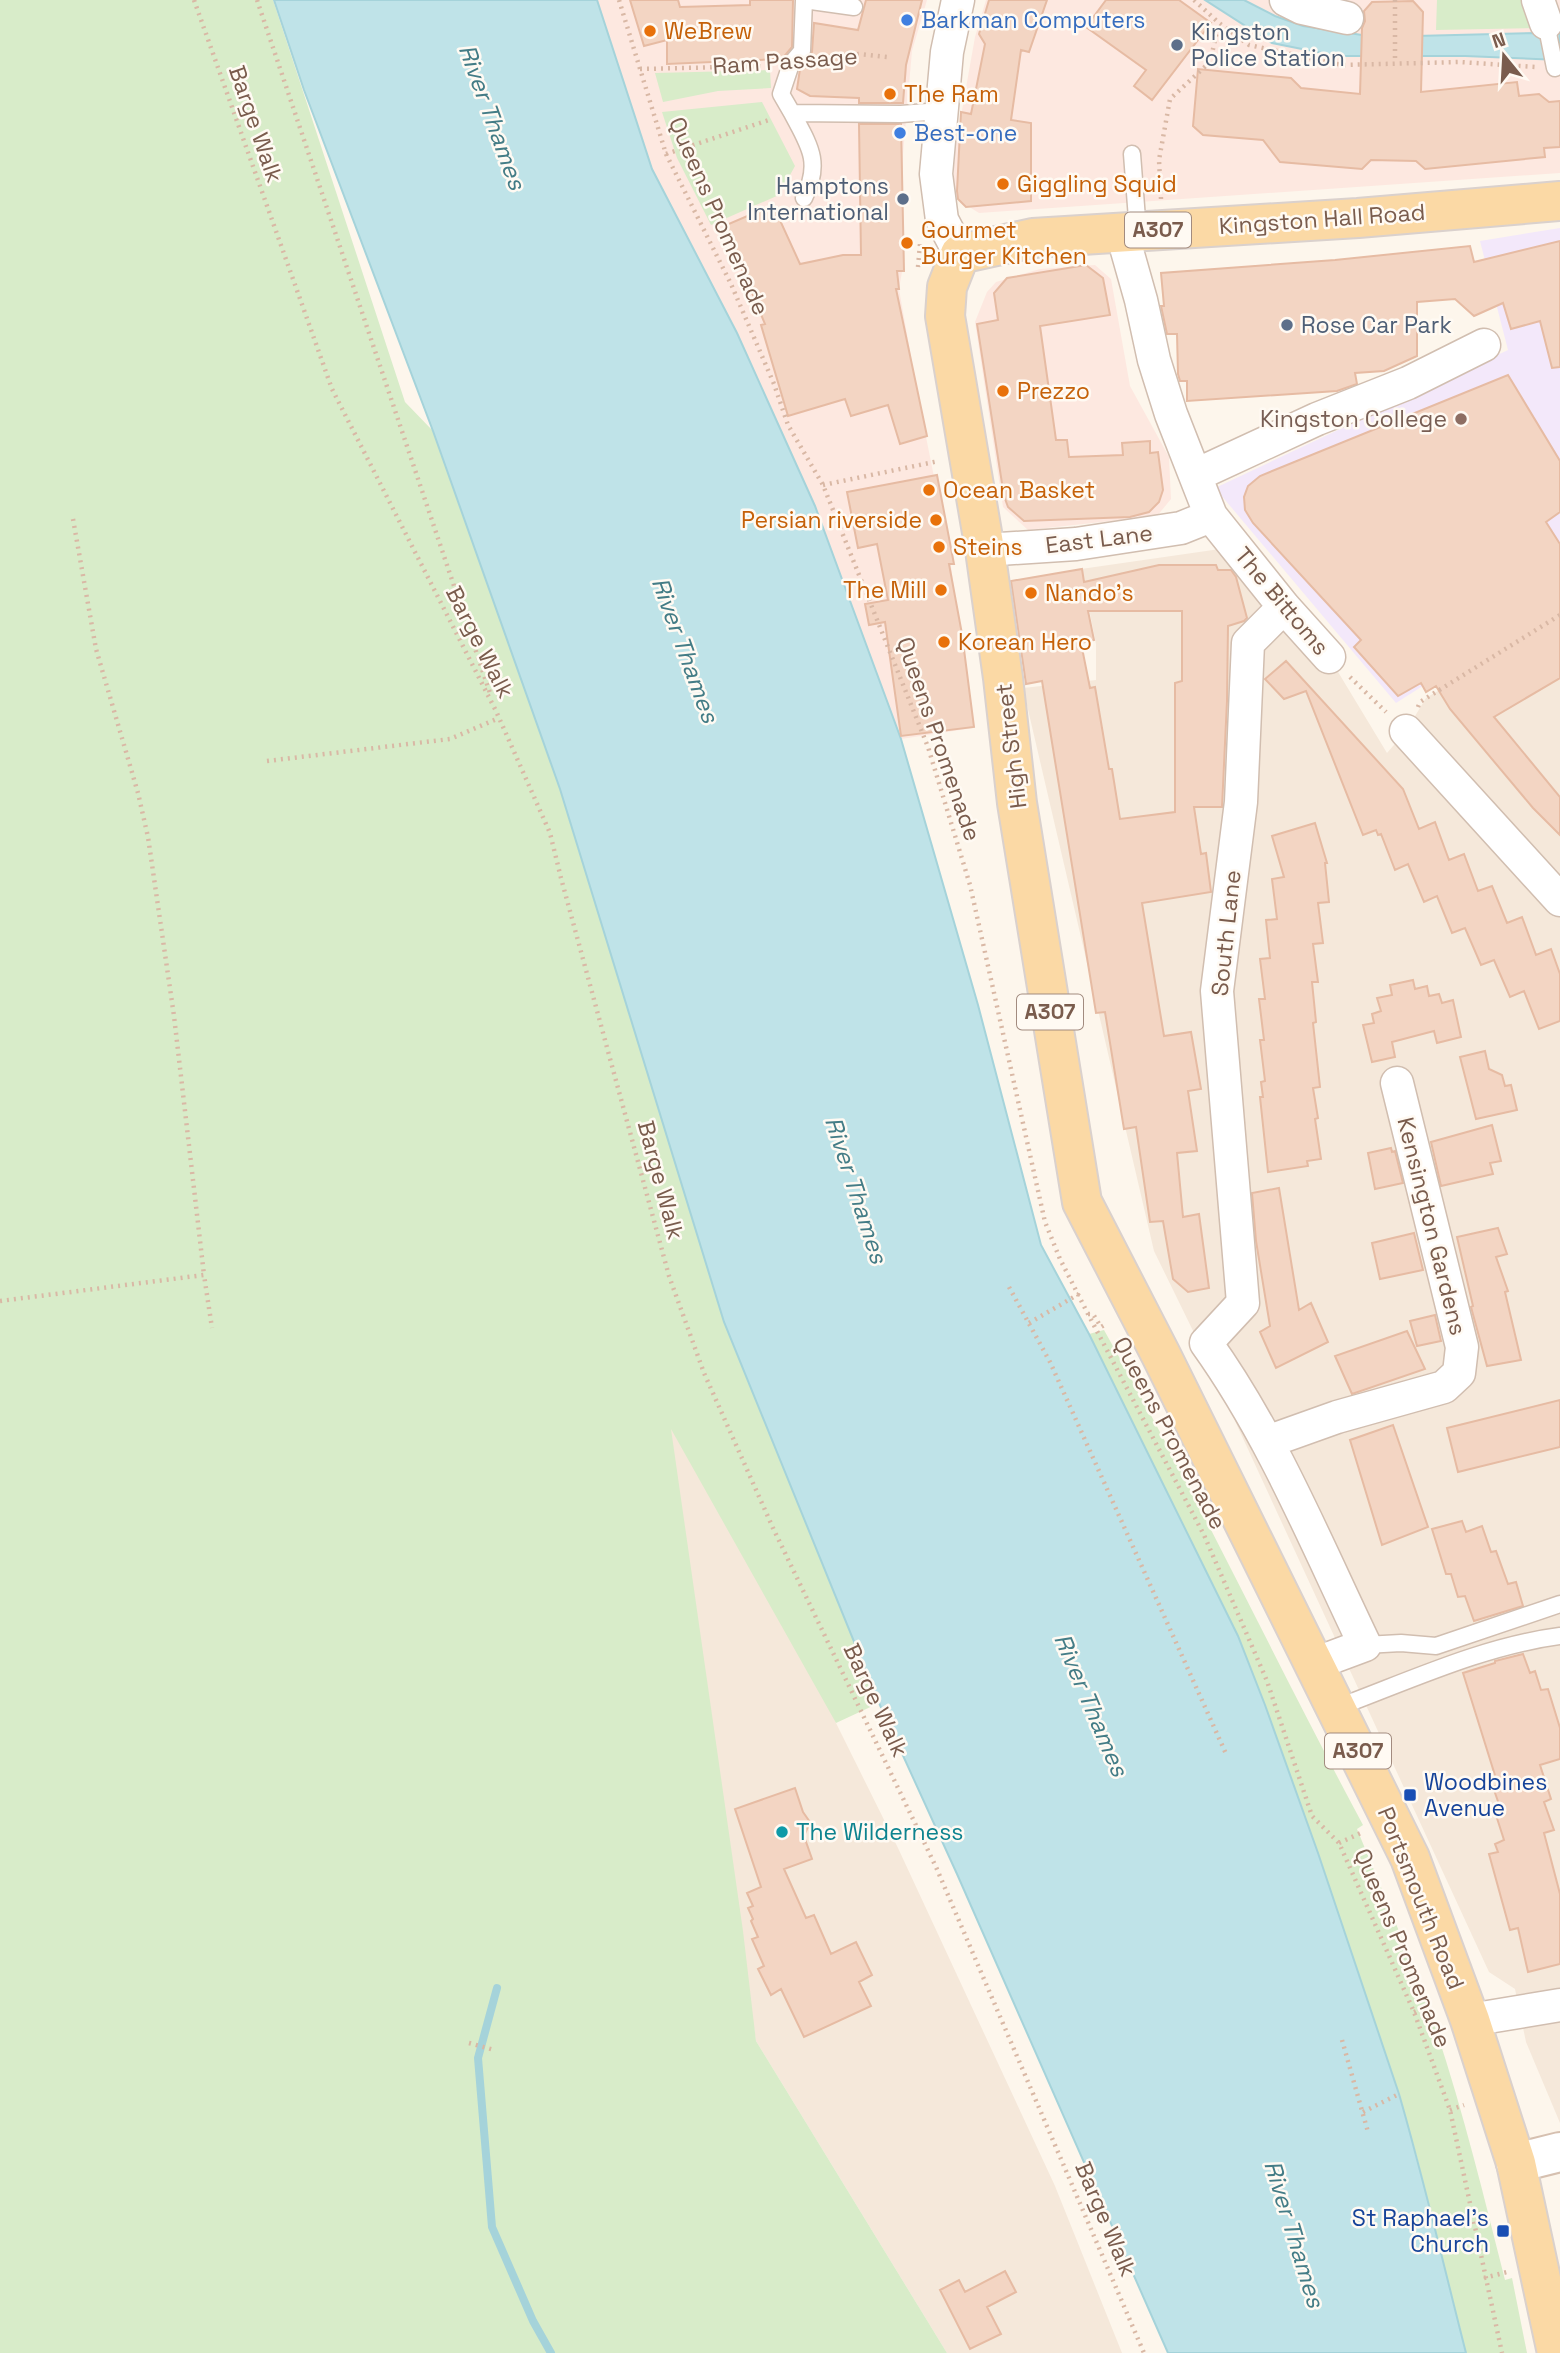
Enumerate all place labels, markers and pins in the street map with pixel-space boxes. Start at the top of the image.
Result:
place label: Barkman Computers [921,5,1145,35]
marker: Barkman Computers [899,12,915,28]
place label: WeBrew [664,16,753,46]
place label: Kingston Police Station [1191,17,1345,73]
marker: WeBrew [642,23,658,39]
marker: Kingston Police Station [1169,37,1185,53]
place label: The Ram [904,79,999,109]
marker: The Ram [882,86,898,102]
place label: Best-one [914,118,1017,148]
marker: Best-one [892,125,908,141]
place label: Giggling Squid [1017,169,1177,199]
place label: Hamptons International [747,171,889,227]
marker: Giggling Squid [995,176,1011,192]
marker: Hamptons International [895,191,911,207]
place label: Gourmet Burger Kitchen [921,215,1087,271]
marker: Gourmet Burger Kitchen [899,235,915,251]
place label: Rose Car Park [1301,310,1452,340]
marker: Rose Car Park [1279,317,1295,333]
place label: Prezzo [1017,376,1090,406]
marker: Prezzo [995,383,1011,399]
place label: Kingston College [1260,404,1447,434]
marker: Kingston College [1453,411,1469,427]
place label: Ocean Basket [943,475,1095,505]
marker: Ocean Basket [921,482,937,498]
place label: Persian riverside [741,505,922,535]
marker: Persian riverside [928,512,944,528]
place label: Steins [953,532,1023,562]
marker: Steins [931,539,947,555]
place label: The Mill [843,575,927,605]
place label: Nando's [1045,578,1134,608]
marker: The Mill [933,582,949,598]
marker: Nando's [1023,585,1039,601]
place label: Korean Hero [958,627,1092,657]
marker: Korean Hero [936,634,952,650]
place label: Woodbines Avenue [1424,1767,1547,1823]
marker: Woodbines Avenue [1402,1787,1418,1803]
place label: The Wilderness [796,1817,963,1847]
marker: The Wilderness [774,1824,790,1840]
place label: St Raphael's Church [1352,2203,1489,2259]
marker: St Raphael's Church [1495,2223,1511,2239]

